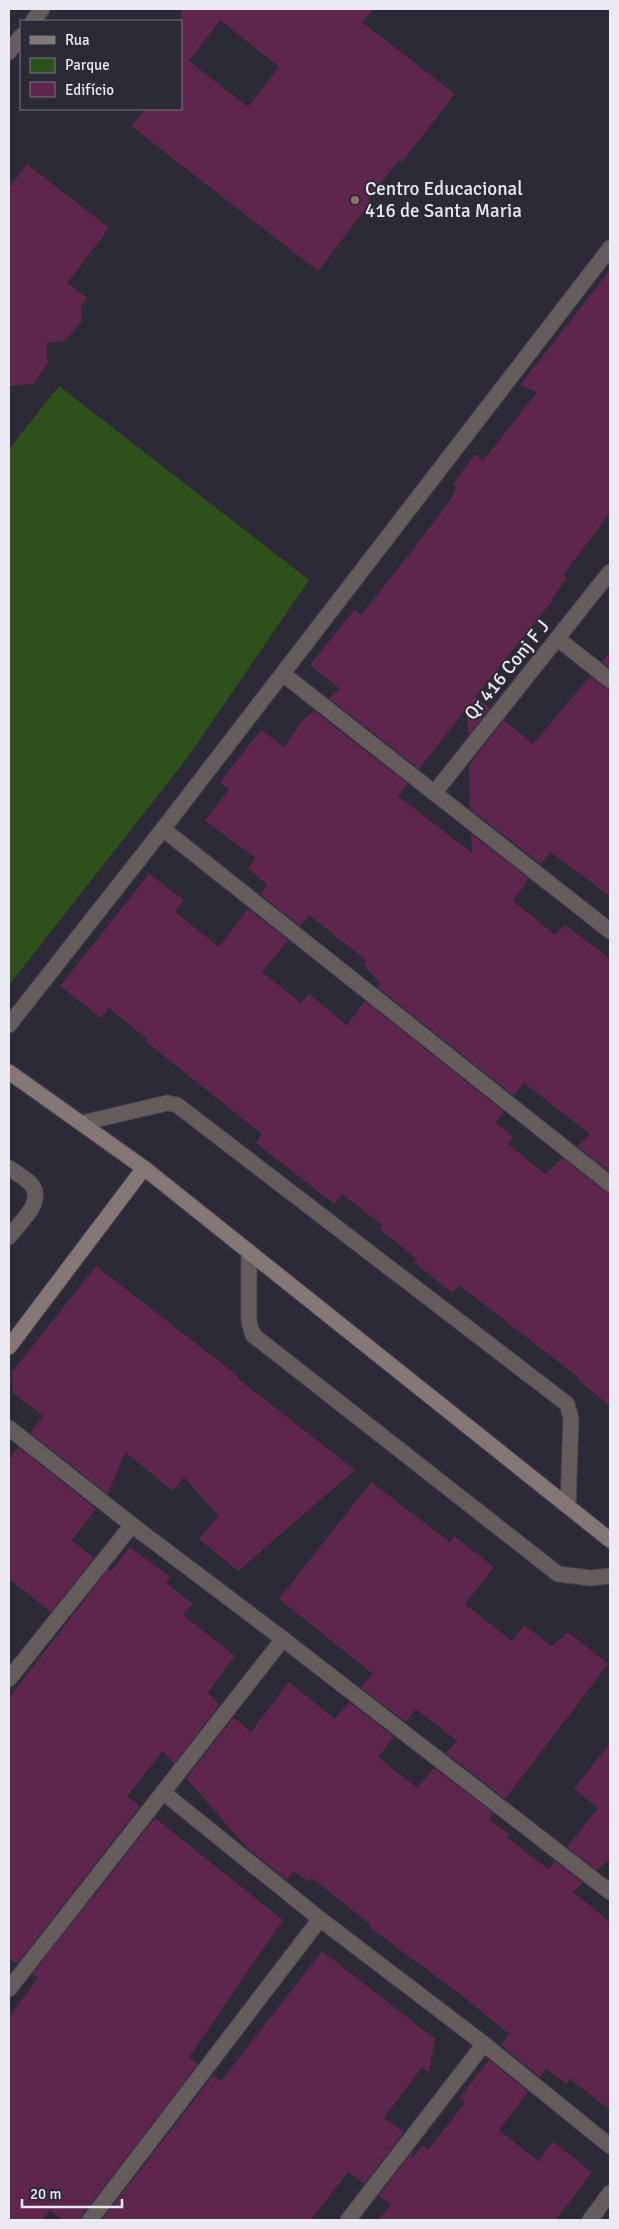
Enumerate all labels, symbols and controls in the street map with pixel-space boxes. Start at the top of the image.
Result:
legend [20,20,182,110]
text: Rua [65,31,90,49]
text: Parque [65,56,110,74]
text: Edifício [65,81,114,99]
place label: Centro Educacional 416 de Santa Maria [365,177,523,223]
marker: Centro Educacional 416 de Santa Maria [349,194,361,206]
street label: Qr 416 Conj F J [459,615,555,725]
scale bar [22,2176,122,2208]
text: 20 m [30,2185,61,2203]

